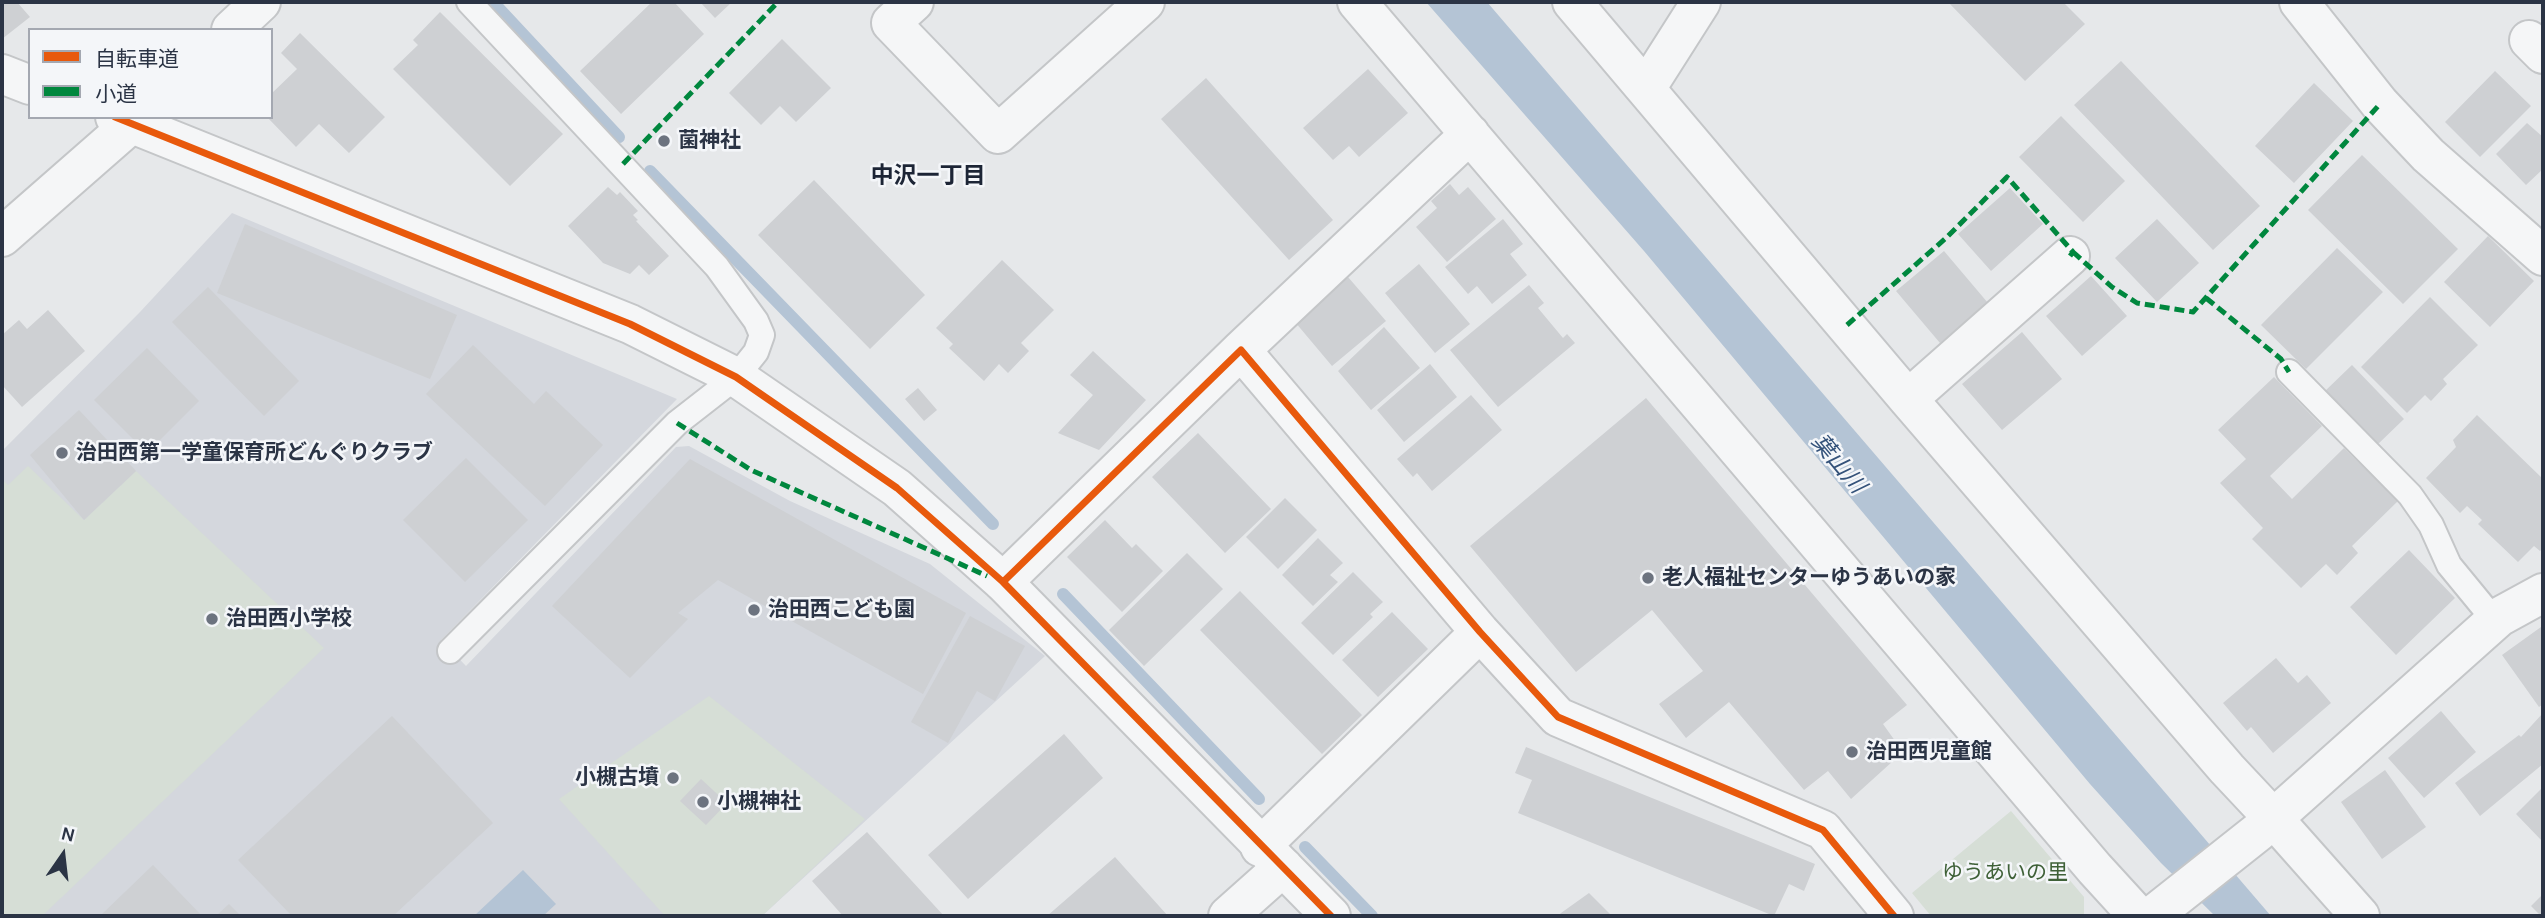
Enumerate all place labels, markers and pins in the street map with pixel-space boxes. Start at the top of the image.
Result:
place label: 菌神社 [678,128,741,154]
marker: 菌神社 [656,133,672,149]
place label: 治田西第一学童保育所どんぐりクラブ [76,440,433,466]
marker: 治田西第一学童保育所どんぐりクラブ [54,445,70,461]
place label: 老人福祉センターゆうあいの家 [1662,565,1956,591]
marker: 老人福祉センターゆうあいの家 [1640,570,1656,586]
place label: 治田西こども園 [768,597,915,623]
marker: 治田西こども園 [746,602,762,618]
place label: 治田西小学校 [226,606,352,632]
marker: 治田西小学校 [204,611,220,627]
place label: 治田西児童館 [1866,739,1992,765]
marker: 治田西児童館 [1844,744,1860,760]
place label: 小槻古墳 [575,765,659,791]
marker: 小槻古墳 [665,770,681,786]
place label: 小槻神社 [717,789,801,815]
marker: 小槻神社 [695,794,711,810]

